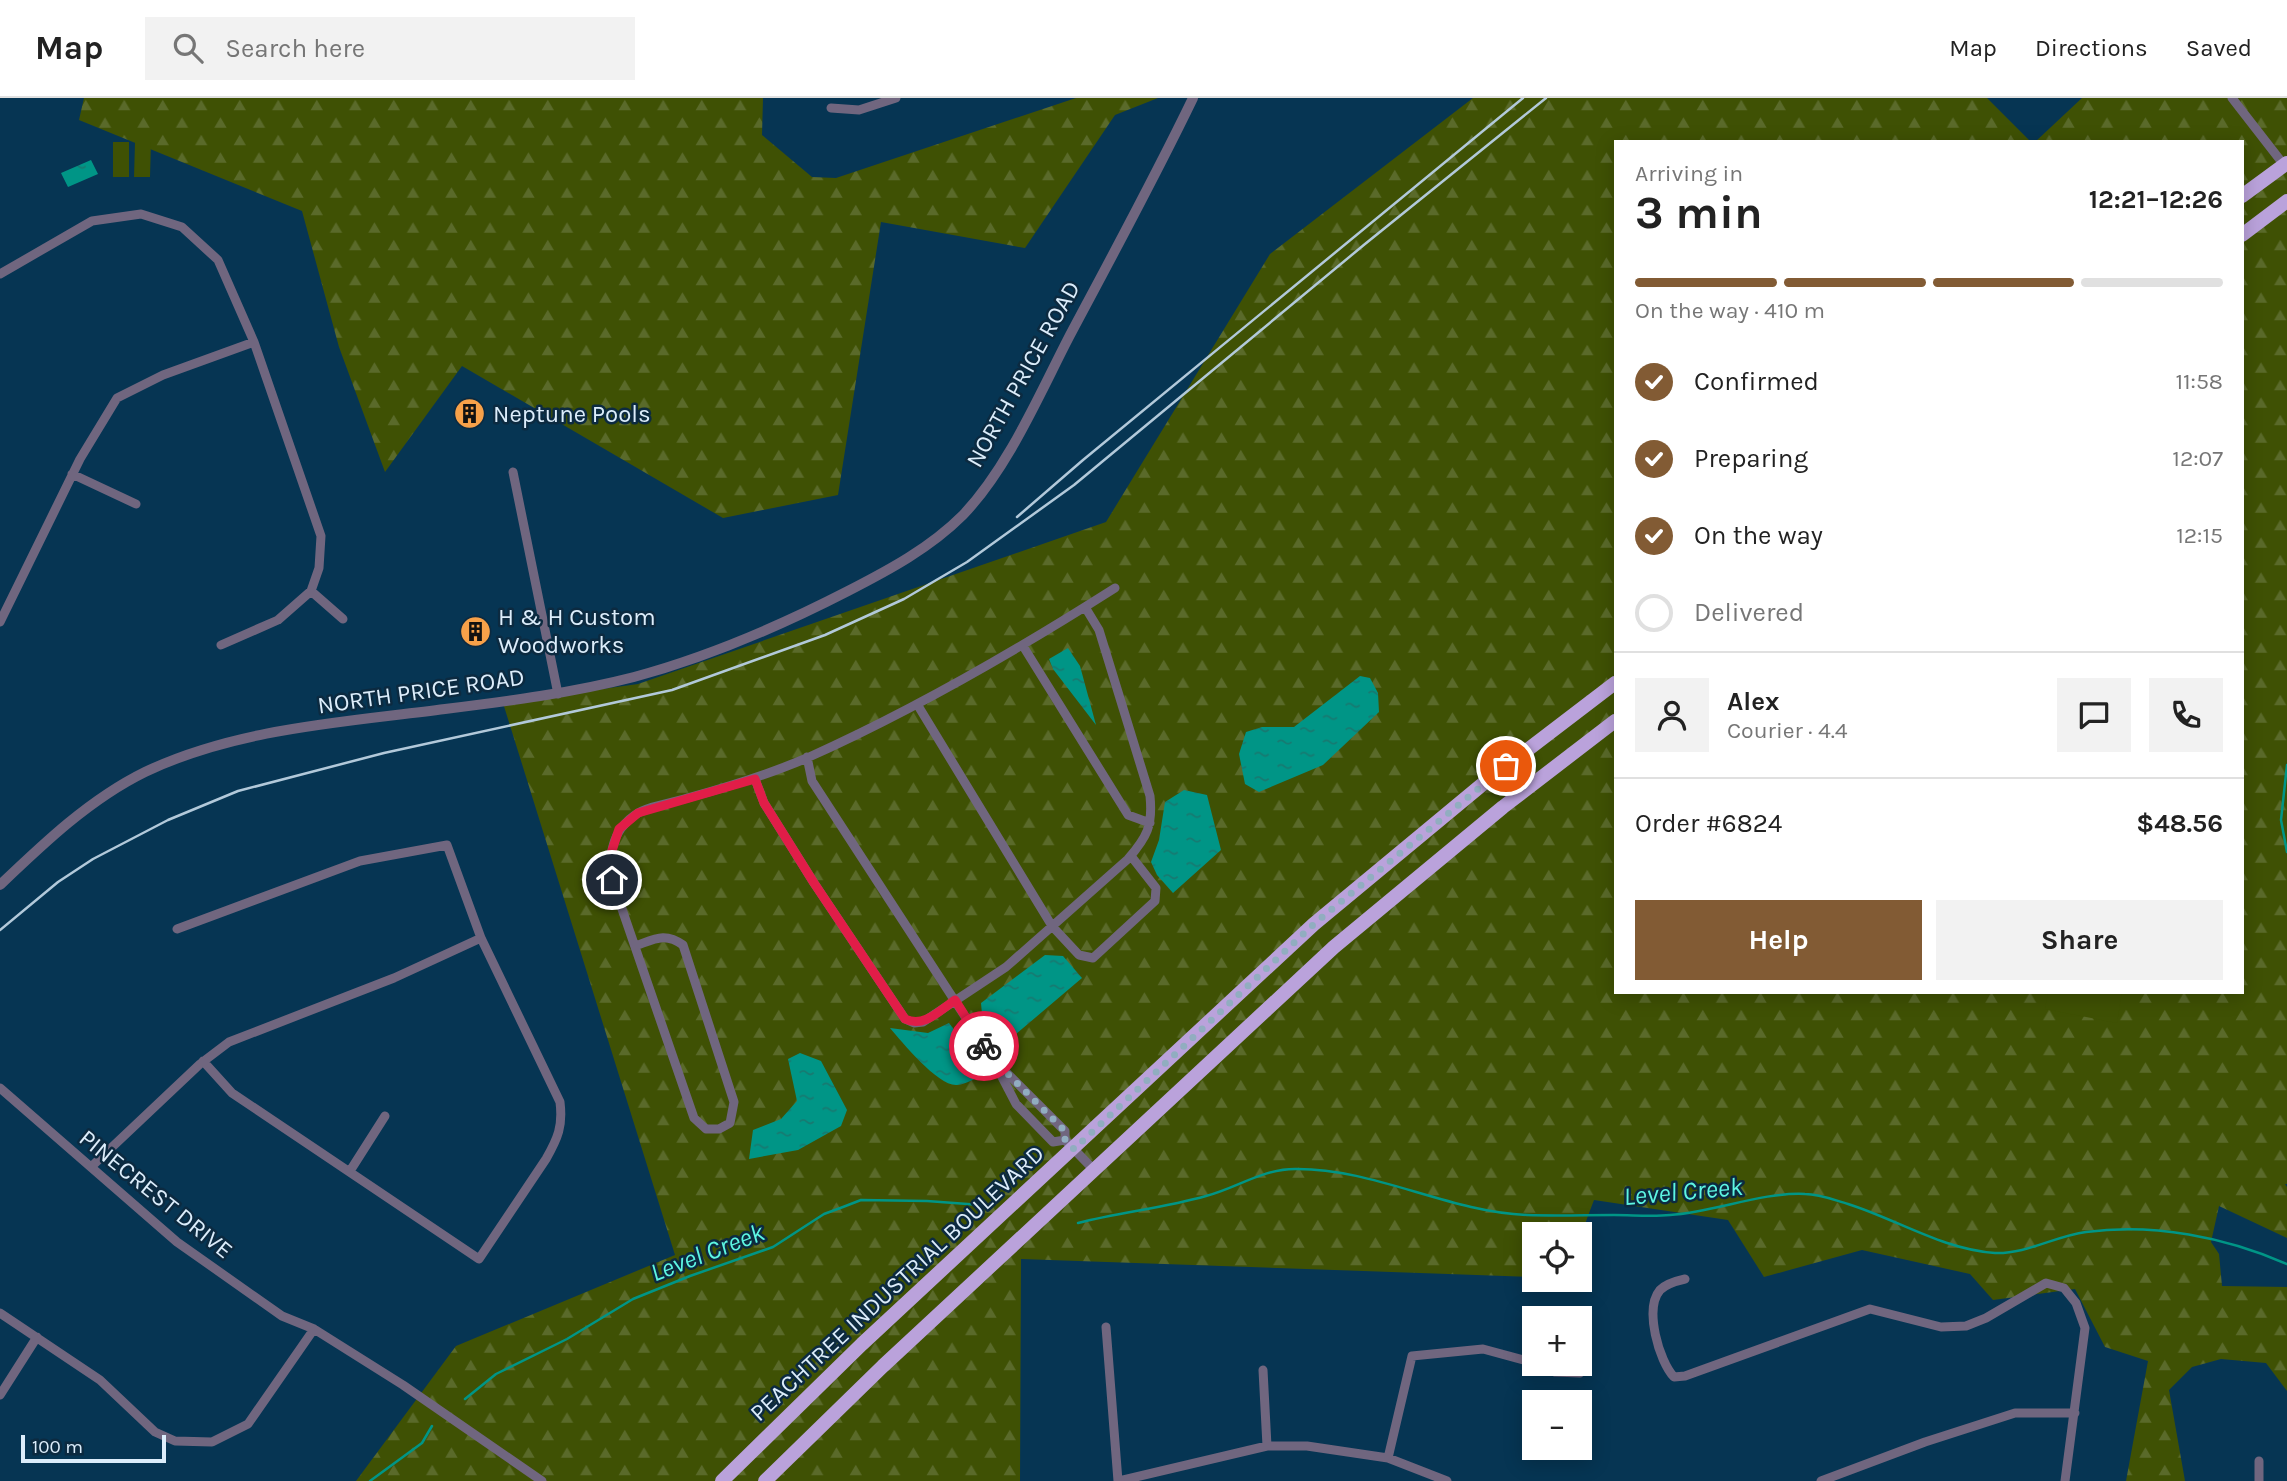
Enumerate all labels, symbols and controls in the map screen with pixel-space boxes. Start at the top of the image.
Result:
search box [145,17,635,80]
text: Map [35,29,103,67]
icon: search [169,29,207,67]
text: Search here [225,33,365,64]
text: Map [1949,34,1997,62]
text: Directions [2035,34,2148,62]
text: Saved [2186,34,2252,62]
text: Arriving in [1635,160,1743,187]
text: 12:21–12:26 [2089,184,2223,215]
text: 3 min [1635,186,1763,240]
street label: NORTH PRICE ROAD [960,276,1086,472]
text: On the way · 410 m [1635,297,1825,324]
icon: check [1635,363,1673,401]
text: Confirmed [1694,366,1819,397]
text: 11:58 [2175,368,2223,395]
building icon: Neptune Pools [453,397,487,431]
place label: Neptune Pools [493,400,651,428]
icon: check [1635,440,1673,478]
text: Preparing [1694,443,1808,474]
text: 12:07 [2172,445,2223,472]
icon: check [1635,517,1673,555]
text: On the way [1694,520,1823,551]
text: 12:15 [2176,522,2223,549]
text: Delivered [1694,597,1804,628]
place label: H & H Custom Woodworks [498,603,656,659]
building icon: H & H Custom Woodworks [458,614,492,648]
street label: NORTH PRICE ROAD [316,663,526,719]
button: person [1635,678,1709,752]
button: chat [2057,678,2131,752]
button: phone [2149,678,2223,752]
text: Alex [1727,686,1779,717]
text: Courier · 4.4 [1727,717,1848,744]
pin [1476,736,1536,796]
icon: bag [1487,747,1525,785]
text: Order #6824 [1635,808,1782,839]
text: $48.56 [2136,808,2223,839]
pin [582,850,642,910]
icon: home [593,861,631,899]
button: Help [1635,900,1922,980]
button: Share [1936,900,2223,980]
courier [949,1011,1019,1081]
icon: bike [965,1027,1003,1065]
street label: PINECREST DRIVE [74,1124,238,1264]
street label: PEACHTREE INDUSTRIAL BOULEVARD [744,1139,1050,1427]
water label: Level Creek [1622,1171,1745,1212]
water label: Level Creek [646,1216,769,1288]
map controls [1522,1222,1592,1460]
button: locate [1522,1222,1592,1292]
button: + [1522,1306,1592,1376]
button: − [1522,1390,1592,1460]
scale bar [21,1432,166,1464]
text: 100 m [32,1436,83,1458]

